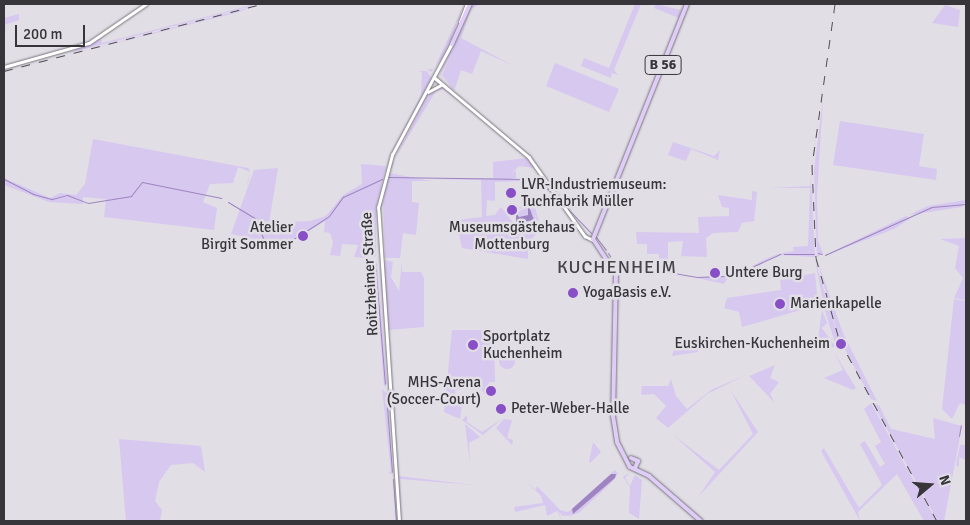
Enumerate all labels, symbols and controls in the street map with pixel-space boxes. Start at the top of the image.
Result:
scale bar [18,15,88,47]
text: 200 m [23,25,63,43]
road number: B 56 [644,54,682,76]
place label: LVR-Industriemuseum: Tuchfabrik Müller [521,175,666,210]
marker: LVR-Industriemuseum: Tuchfabrik Müller [505,187,517,199]
marker: Museumsgästehaus Mottenburg [506,204,518,216]
street label: Roitzheimer Straße [358,211,382,337]
place label: Atelier Birgit Sommer [201,218,293,253]
place label: Museumsgästehaus Mottenburg [449,218,575,253]
marker: Atelier Birgit Sommer [297,230,309,242]
district label: KUCHENHEIM [556,256,678,278]
place label: Untere Burg [725,264,802,282]
marker: Untere Burg [709,267,721,279]
place label: YogaBasis e.V. [583,284,672,302]
marker: YogaBasis e.V. [567,287,579,299]
place label: Marienkapelle [790,295,882,313]
marker: Marienkapelle [774,298,786,310]
place label: Sportplatz Kuchenheim [483,327,562,362]
place label: Euskirchen-Kuchenheim [675,335,830,353]
marker: Euskirchen-Kuchenheim [834,337,848,351]
marker: Sportplatz Kuchenheim [467,339,479,351]
place label: MHS-Arena (Soccer-Court) [387,373,481,408]
marker: MHS-Arena (Soccer-Court) [485,385,497,397]
place label: Peter-Weber-Halle [511,400,630,418]
marker: Peter-Weber-Halle [495,403,507,415]
north arrow [905,460,955,510]
text: N [935,473,954,487]

